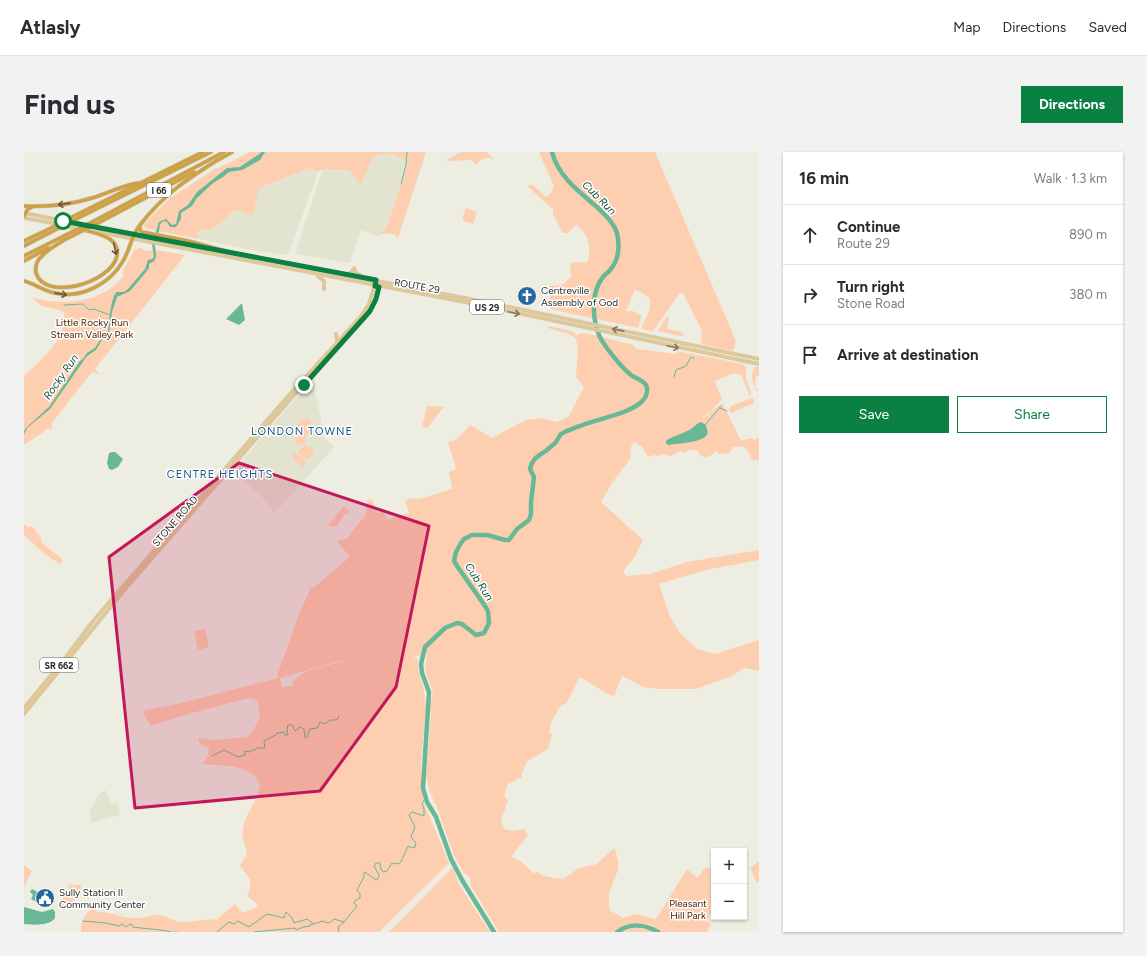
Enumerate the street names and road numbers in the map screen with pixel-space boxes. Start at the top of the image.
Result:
road number: I 66 [147,183,171,197]
street label: ROUTE 29 [393,276,441,296]
road number: US 29 [470,300,504,314]
street label: STONE ROAD [149,493,201,549]
road number: SR 662 [40,658,78,672]

